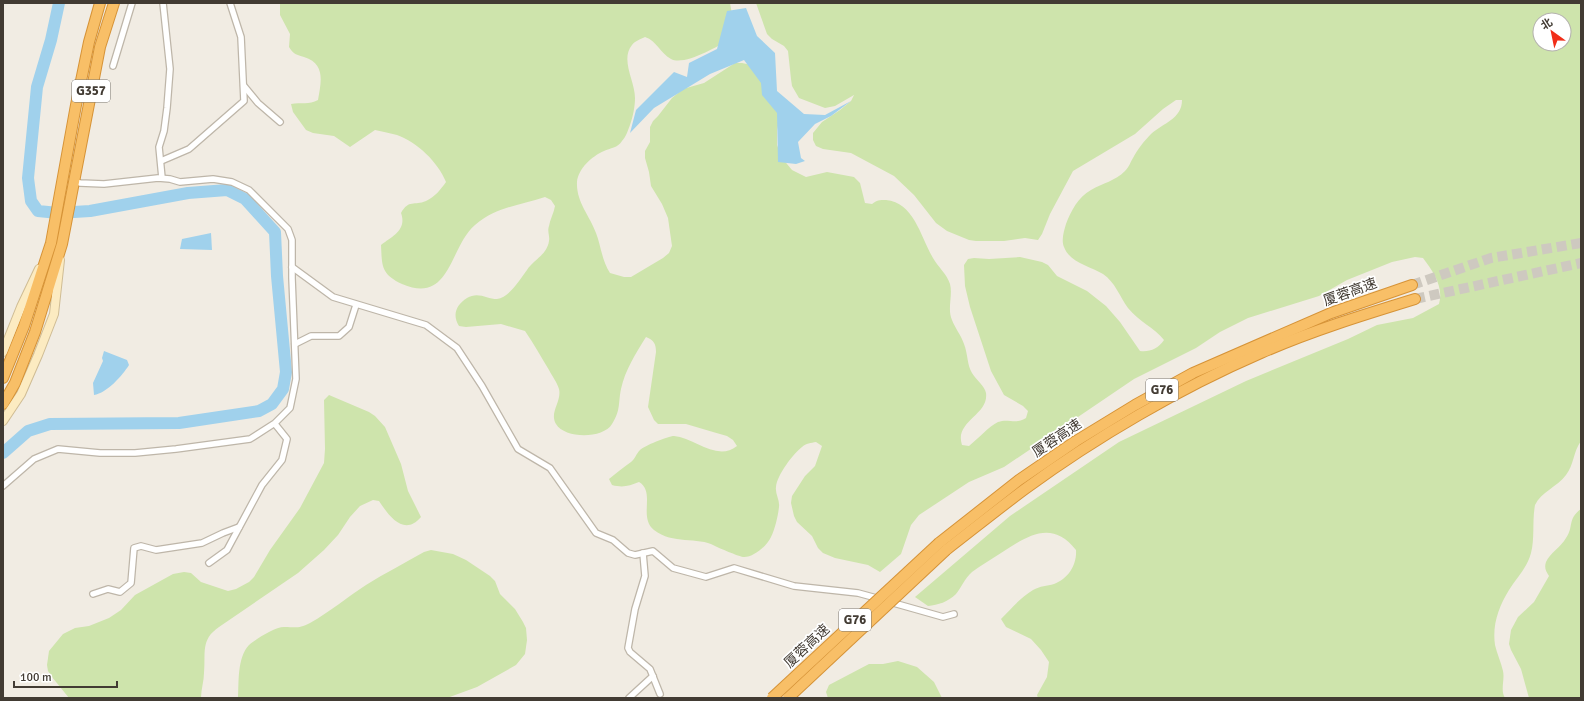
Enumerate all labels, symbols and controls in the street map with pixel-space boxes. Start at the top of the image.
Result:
north arrow [1532,12,1572,52]
text: 北 [1539,16,1555,32]
road number: G357 [72,80,110,102]
street label: 厦蓉高速 [1321,274,1379,310]
road number: G76 [1146,379,1178,401]
street label: 厦蓉高速 [1029,415,1085,461]
road number: G76 [839,609,871,631]
street label: 厦蓉高速 [781,621,833,671]
scale bar [14,663,117,689]
text: 100 m [20,670,52,685]

